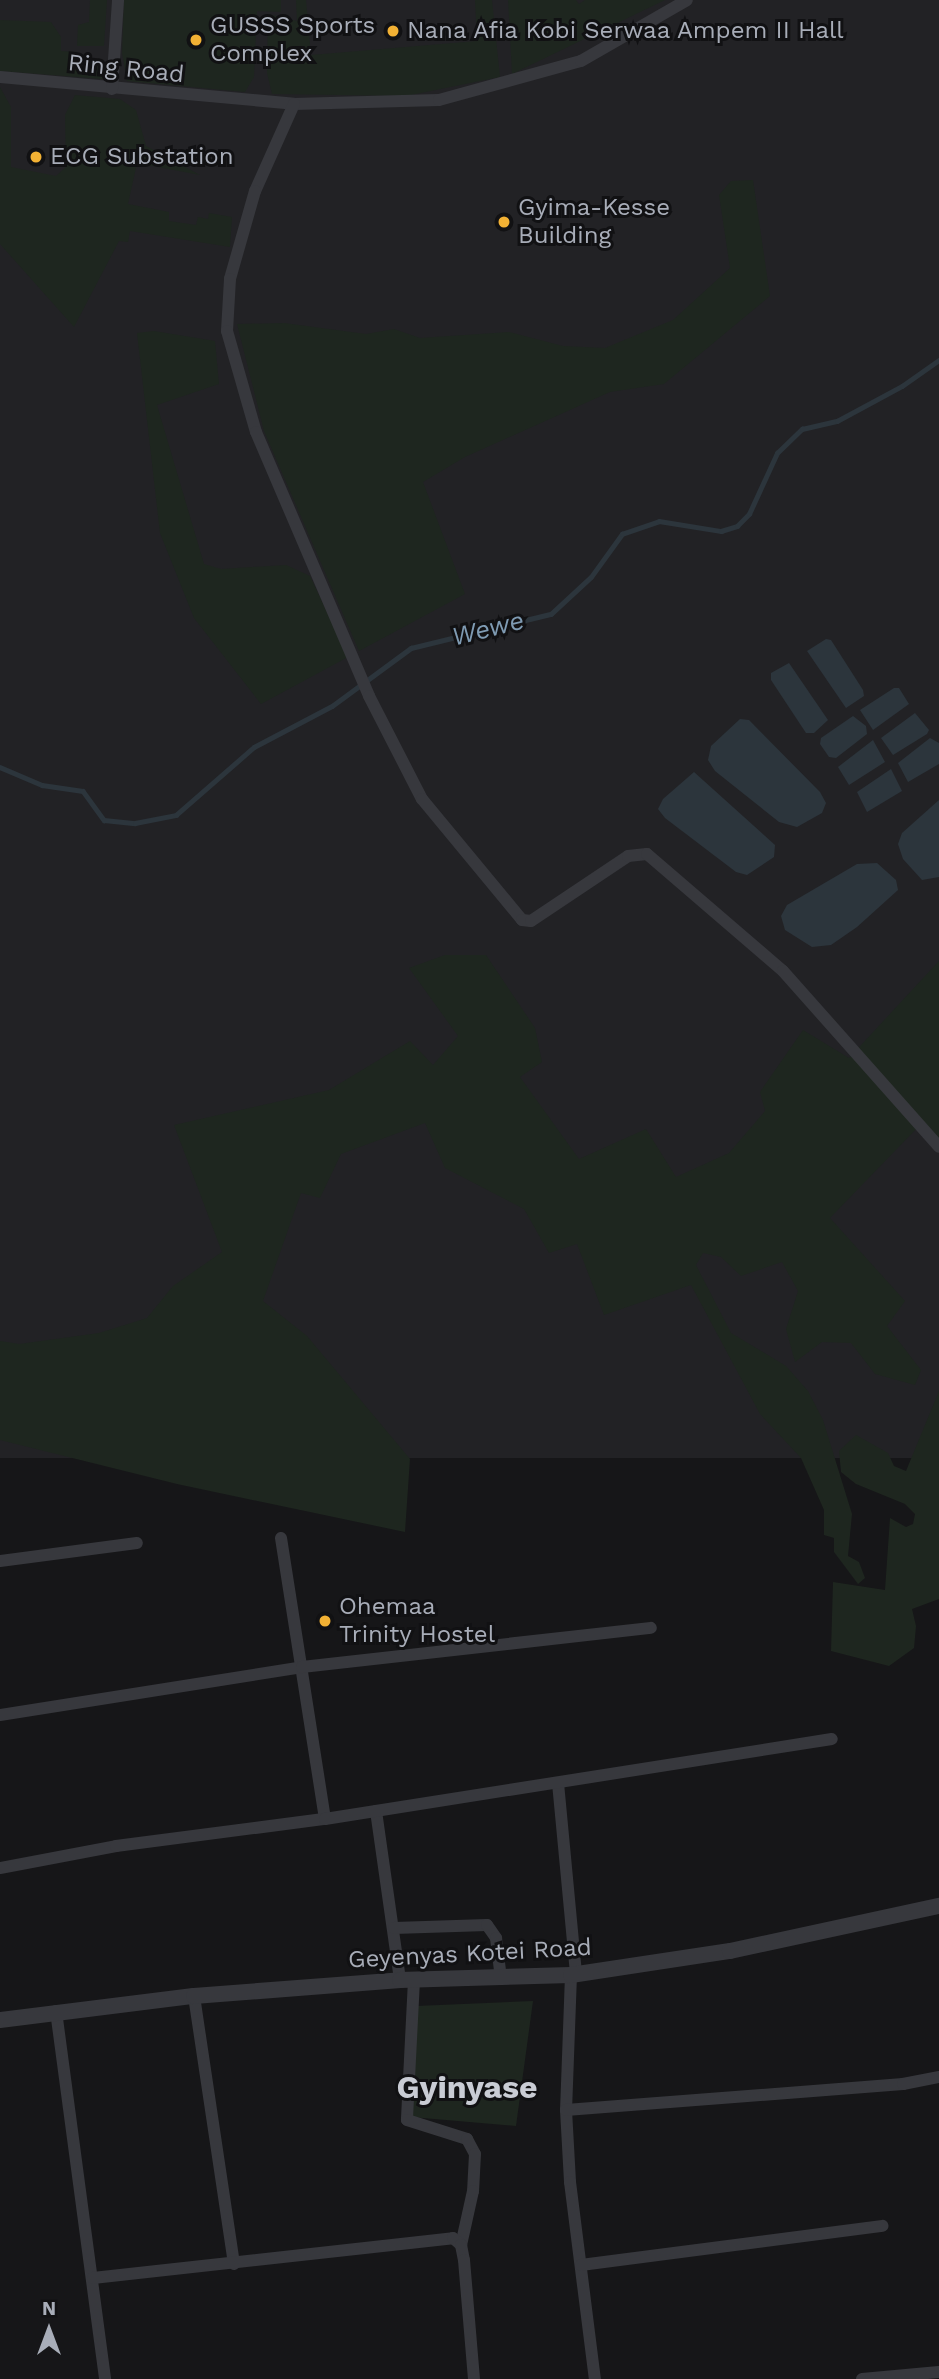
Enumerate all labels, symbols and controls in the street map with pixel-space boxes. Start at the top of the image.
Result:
place label: GUSSS Sports Complex [210,12,375,68]
place label: Nana Afia Kobi Serwaa Ampem II Hall [407,17,847,45]
marker: Nana Afia Kobi Serwaa Ampem II Hall [385,23,401,39]
marker: GUSSS Sports Complex [188,32,204,48]
street label: Ring Road [67,49,185,89]
place label: ECG Substation [50,143,234,171]
marker: ECG Substation [28,149,44,165]
place label: Gyima-Kesse Building [518,194,670,250]
marker: Gyima-Kesse Building [496,214,512,230]
water label: Wewe [448,605,528,653]
place label: Ohemaa Trinity Hostel [339,1593,496,1649]
marker: Ohemaa Trinity Hostel [317,1613,333,1629]
street label: Geyenyas Kotei Road [347,1933,593,1975]
district label: Gyinyase [396,2068,538,2106]
north arrow [14,2295,84,2365]
text: N [42,2297,56,2320]

